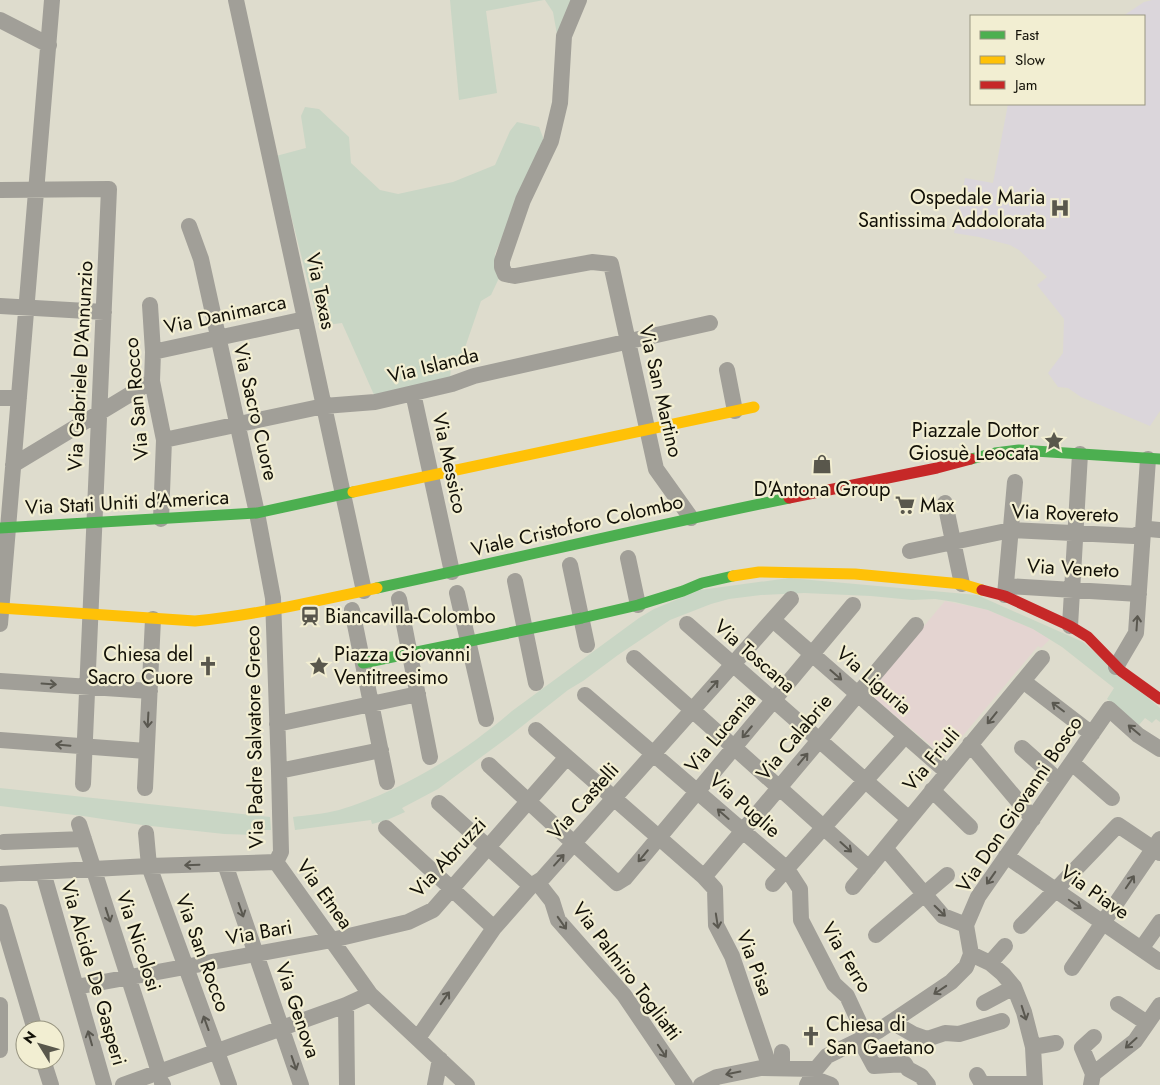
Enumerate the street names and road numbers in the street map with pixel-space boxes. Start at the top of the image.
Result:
street label: Via Texas [298,250,343,332]
street label: Via Gabriele D'Annunzio [61,260,100,472]
street label: Via Danimarca [161,287,289,342]
street label: Via San Martino [631,322,690,460]
street label: Via San Rocco [117,336,156,462]
street label: Via Islanda [385,340,482,391]
street label: Via Sacro Cuore [226,341,285,483]
street label: Via Messico [425,410,474,516]
street label: Via Stati Uniti d'America [24,483,230,522]
street label: Viale Cristoforo Colombo [468,487,686,564]
street label: Via Rovereto [1011,497,1119,530]
street label: Via Veneto [1026,552,1120,585]
street label: Via Toscana [708,613,802,700]
street label: Via Padre Salvatore Greco [238,625,271,849]
street label: Via Liguria [830,639,918,721]
street label: Via Lucania [678,686,763,779]
street label: Via Calabrie [749,688,839,787]
street label: Via Don Giovanni Bosco [949,710,1090,898]
street label: Via Friuli [896,721,967,798]
street label: Via Castelli [541,756,626,846]
street label: Via Puglie [702,766,787,845]
street label: Via Abruzzi [404,811,493,904]
street label: Via Etnea [289,853,360,935]
street label: Via Piave [1054,858,1135,927]
street label: Via Alcide De Gasperi [53,877,134,1069]
street label: Via Nicolosi [109,887,168,995]
street label: Via San Rocco [168,890,237,1016]
street label: Via Palmiro Togliatti [565,896,688,1047]
street label: Via Bari [224,912,295,953]
street label: Via Ferro [814,916,879,998]
street label: Via Pisa [729,926,780,1000]
street label: Via Genova [268,958,327,1062]

